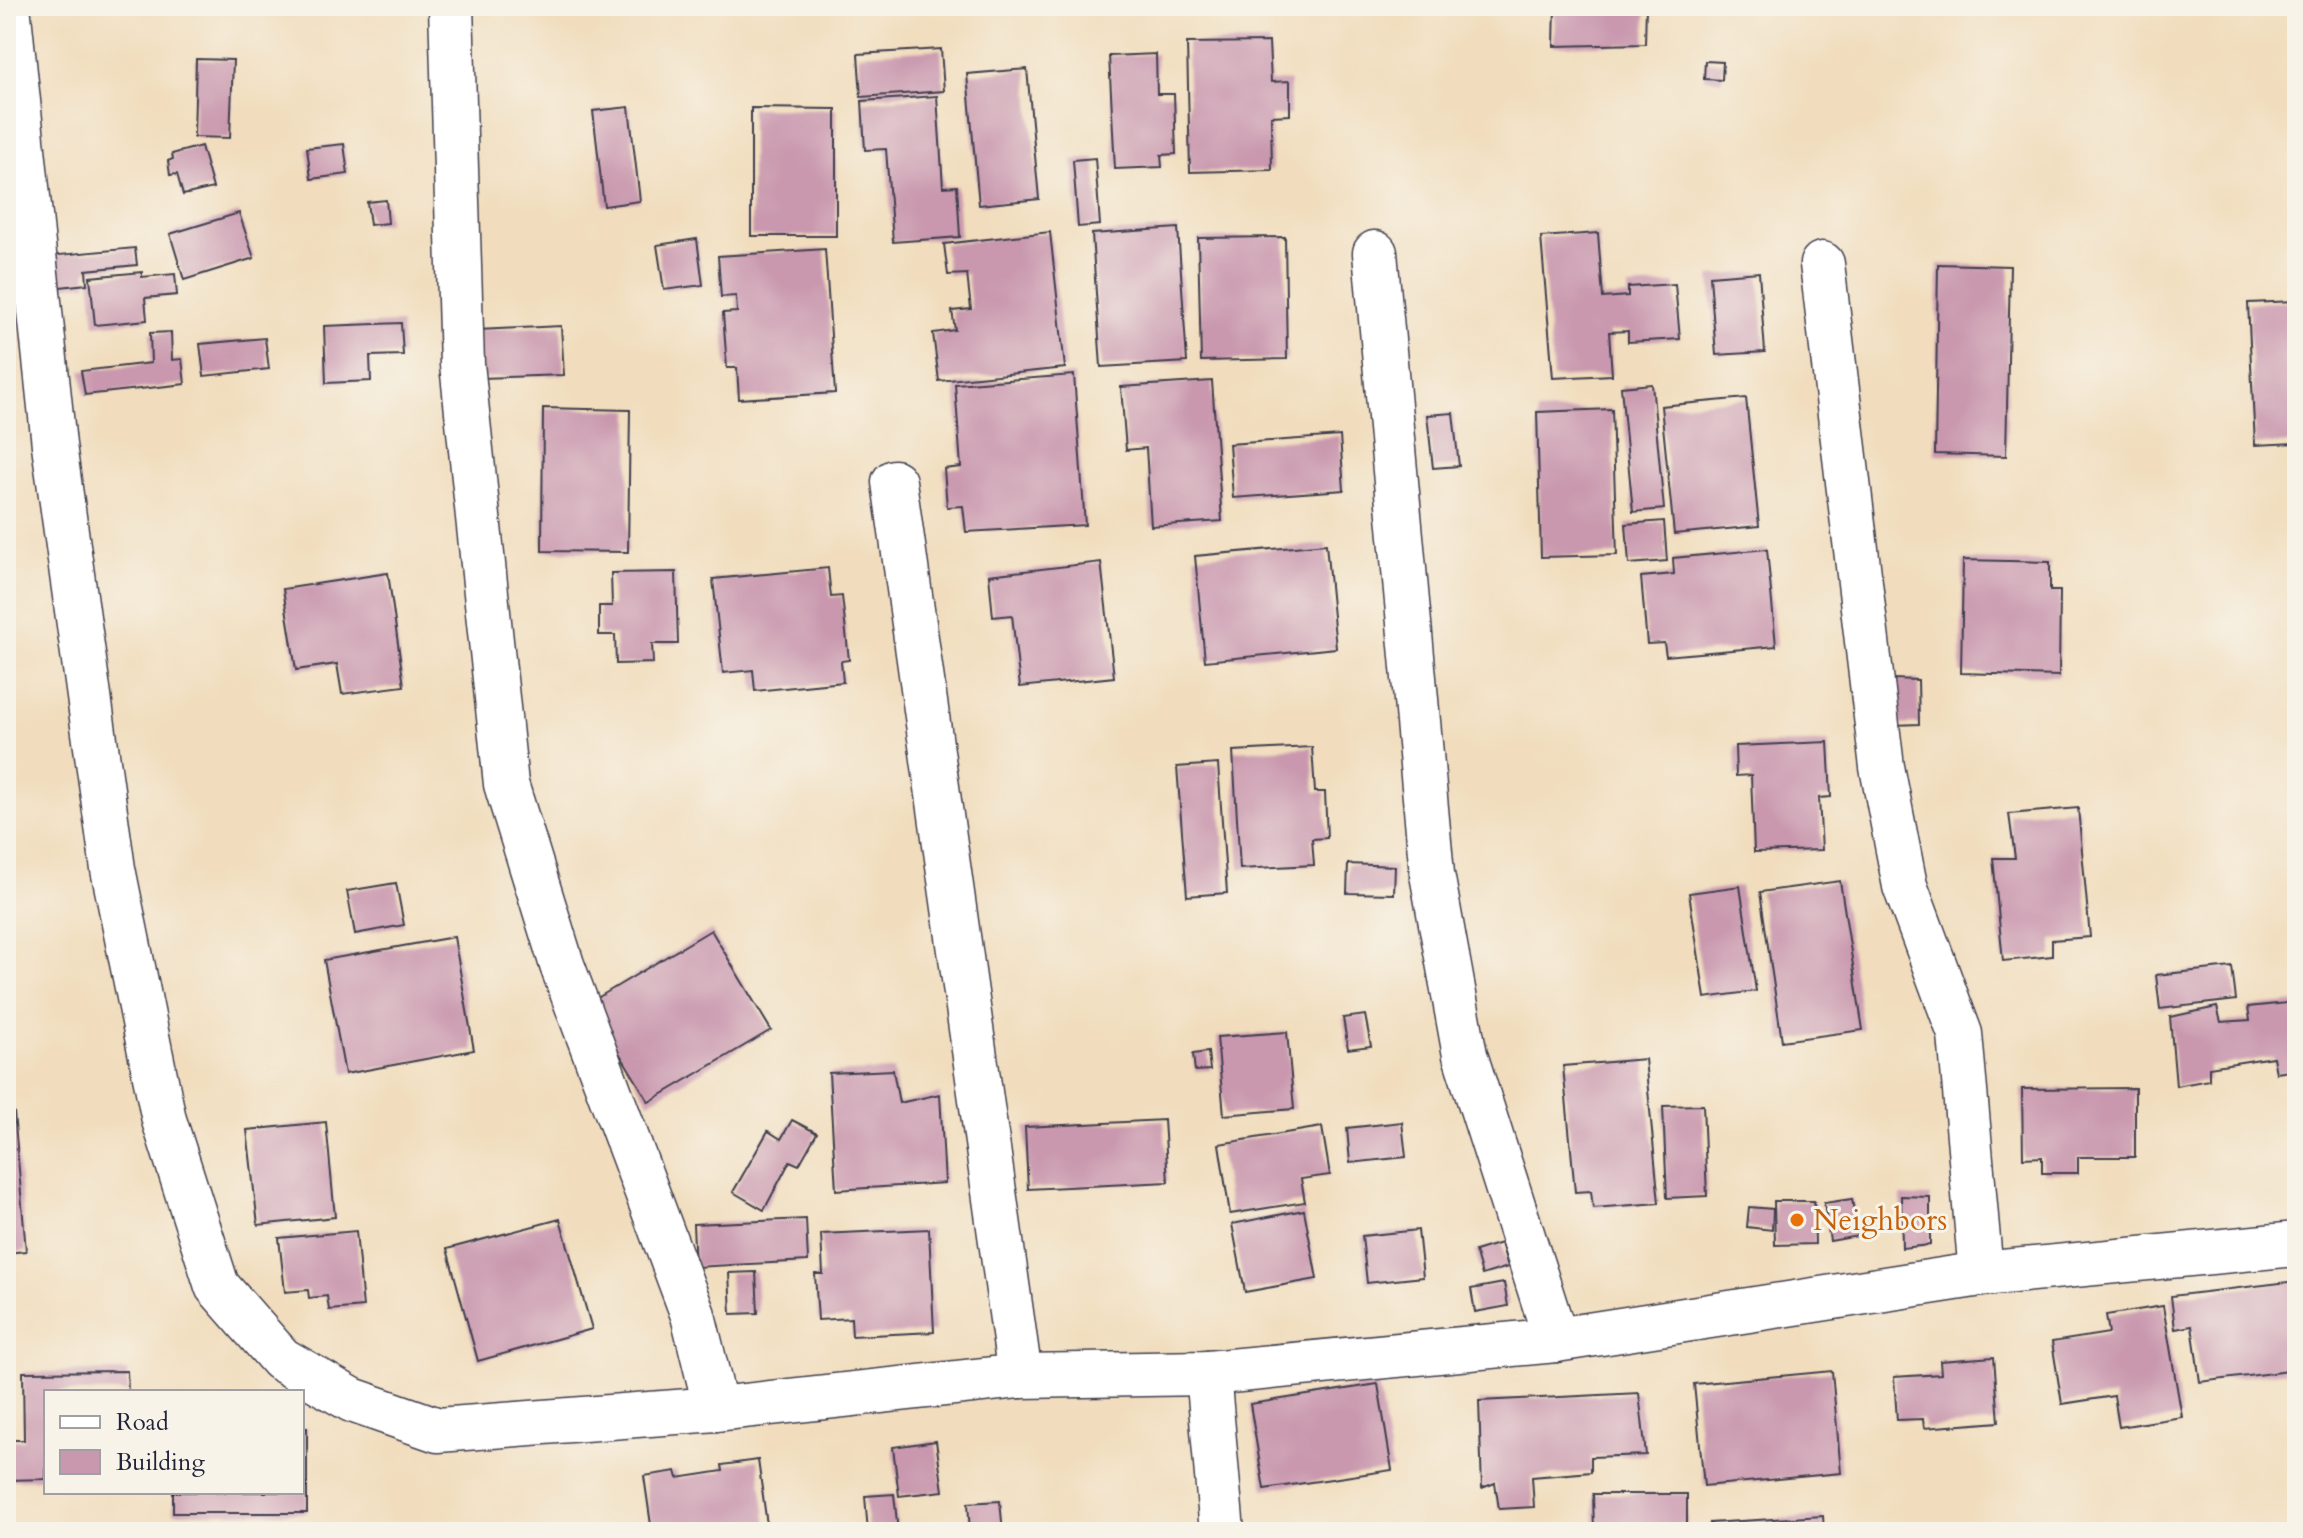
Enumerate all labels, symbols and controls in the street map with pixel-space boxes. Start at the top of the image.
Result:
place label: Neighbors [1813,1200,1947,1241]
marker: Neighbors [1788,1211,1806,1229]
legend [44,1390,304,1494]
text: Road [116,1406,169,1439]
text: Building [116,1446,206,1479]

